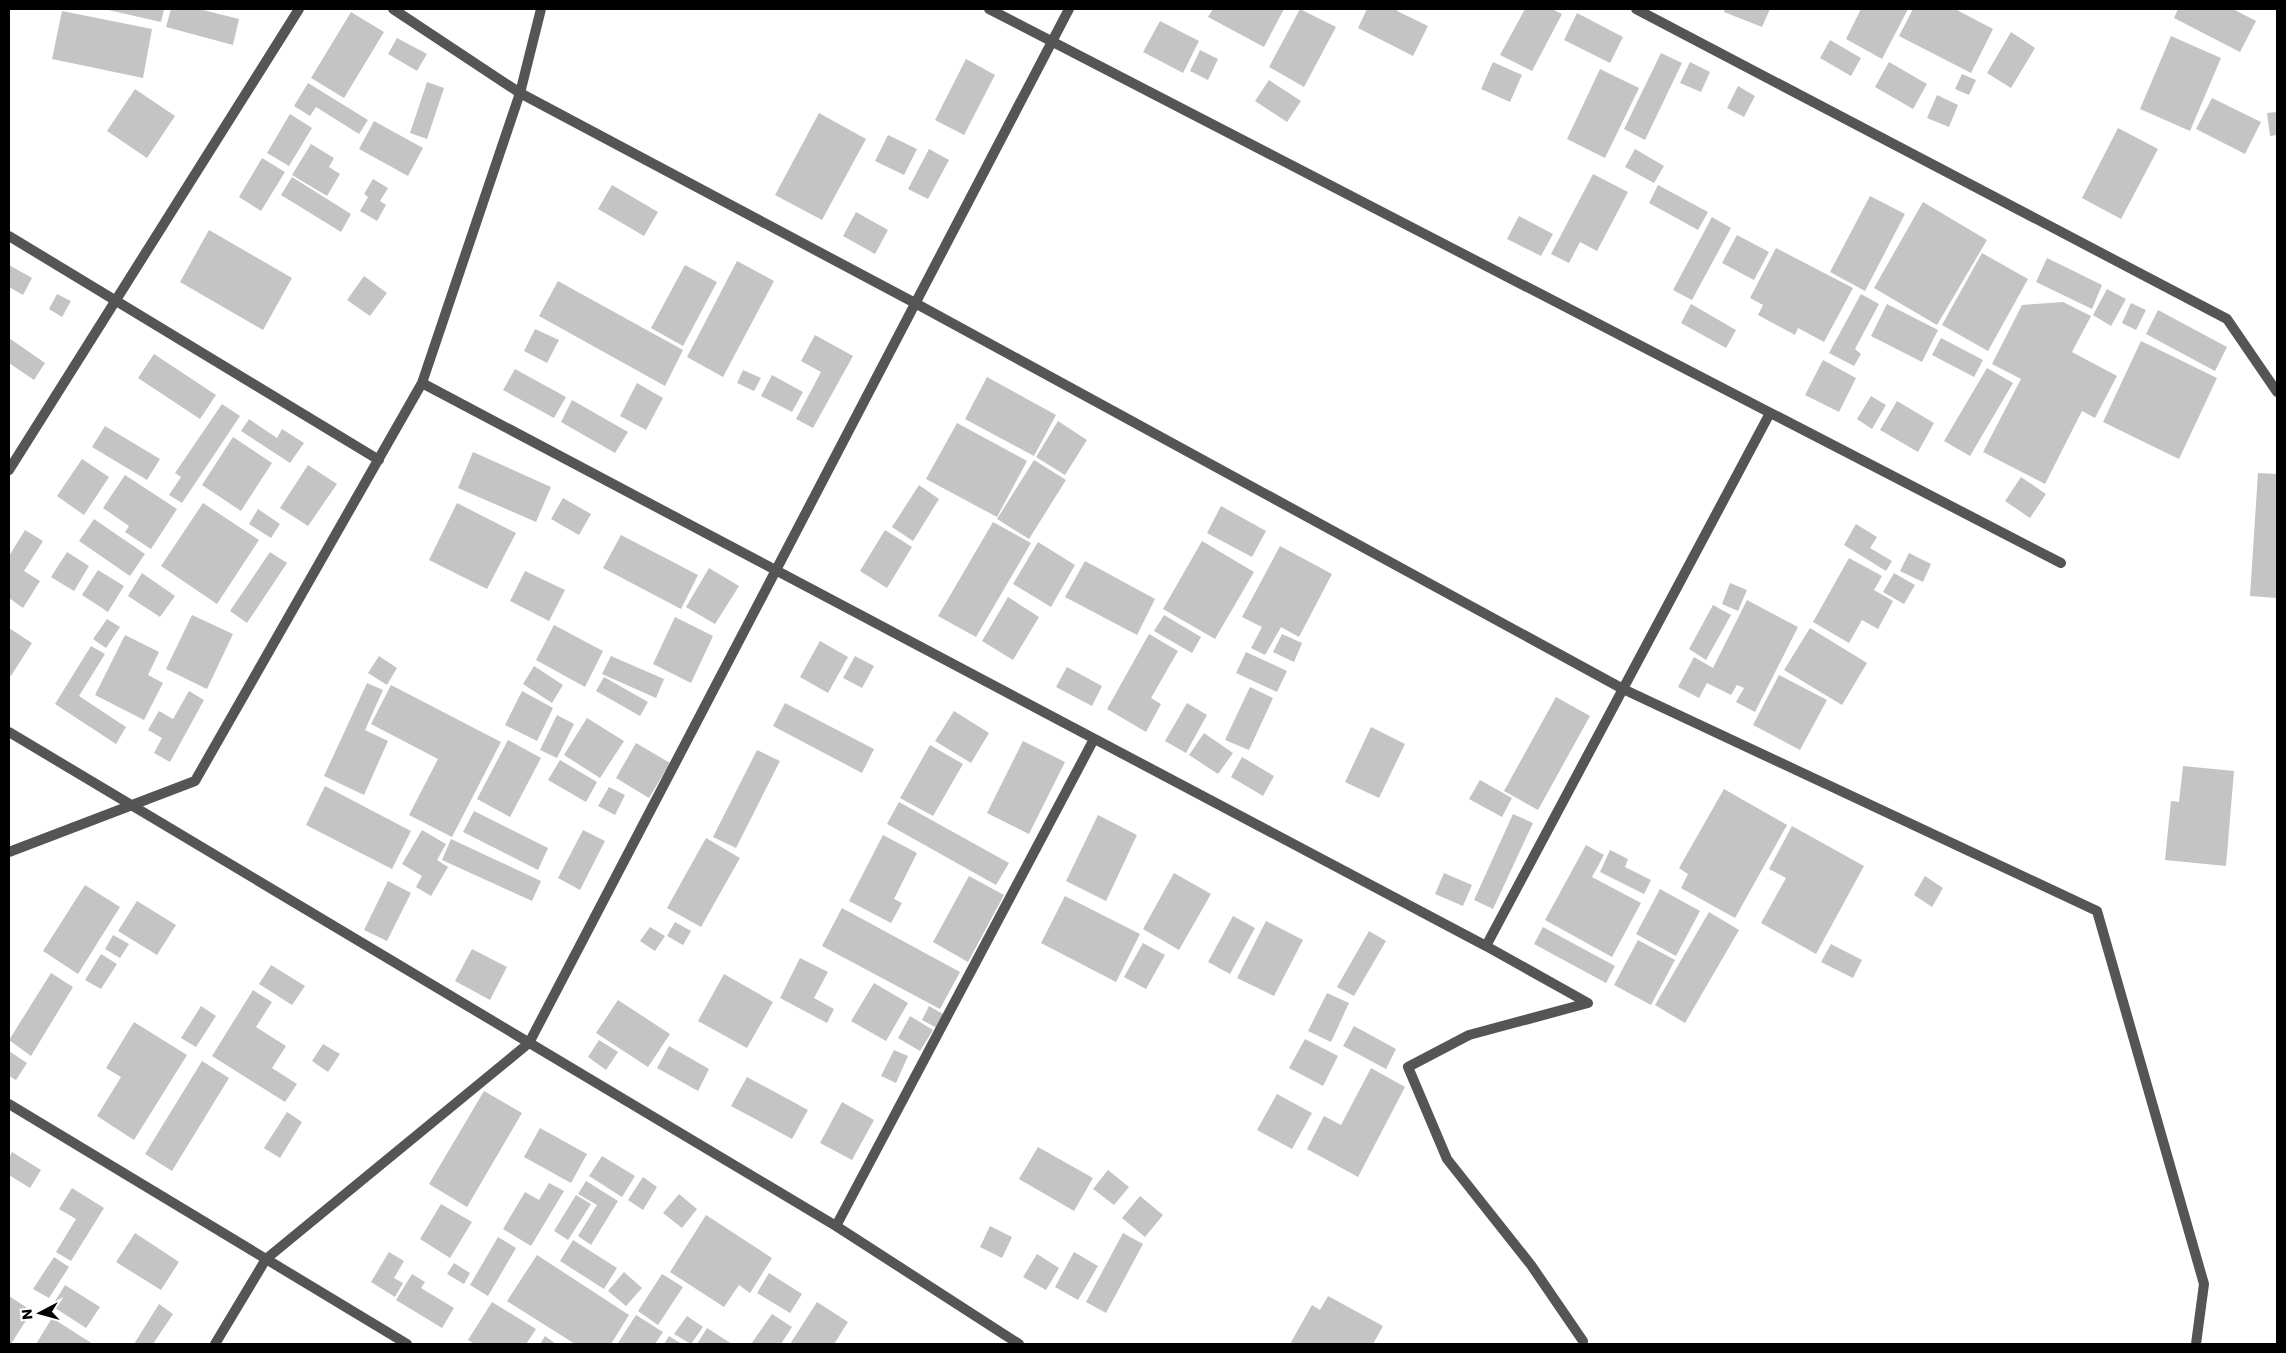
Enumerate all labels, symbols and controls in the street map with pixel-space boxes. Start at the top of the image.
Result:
north arrow [15,1288,65,1338]
text: N [17,1308,38,1321]

